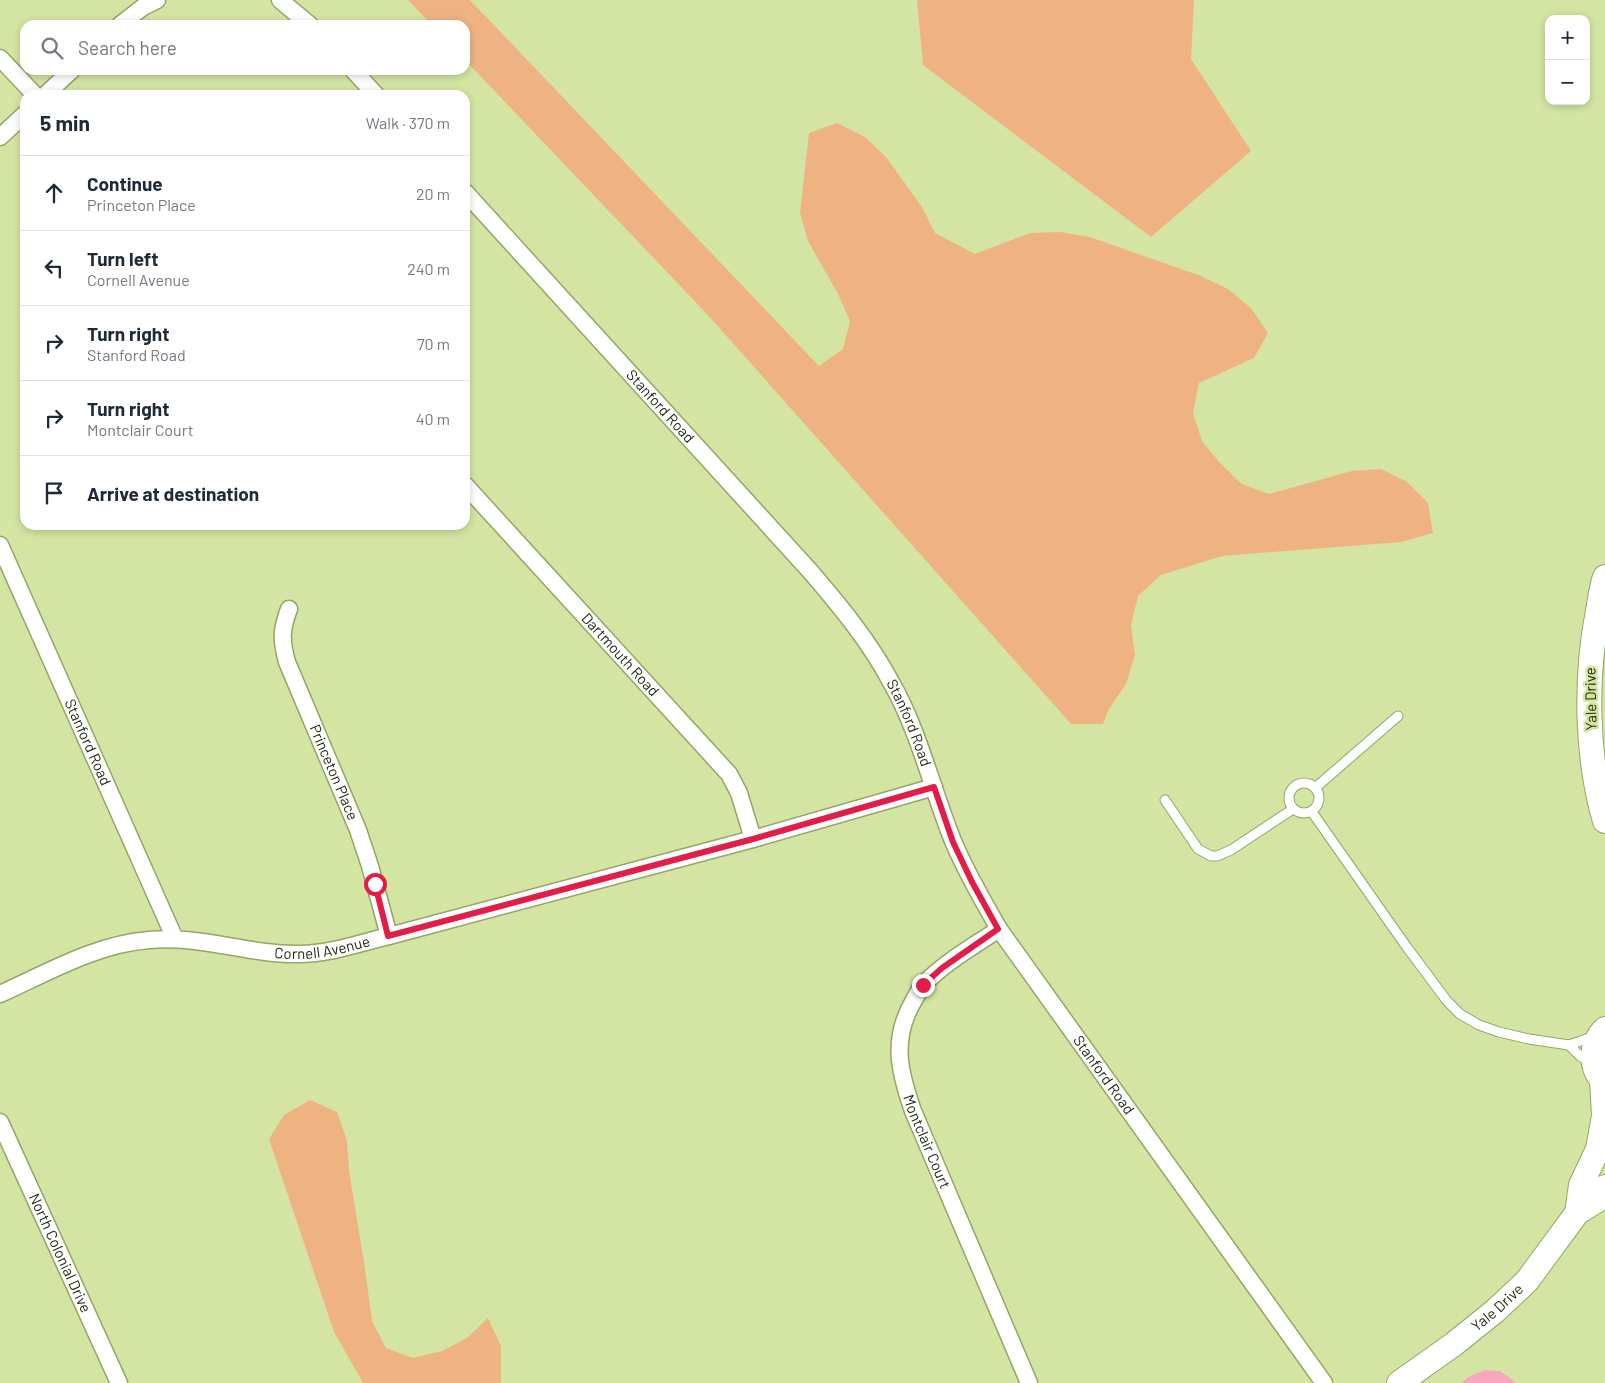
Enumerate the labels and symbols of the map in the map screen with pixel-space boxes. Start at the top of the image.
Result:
street label: Stanford Road [623,365,699,446]
street label: Dartmouth Road [578,609,663,699]
street label: Yale Drive [1580,667,1600,731]
street label: Stanford Road [883,676,936,768]
street label: Stanford Road [62,696,116,788]
street label: Princeton Place [306,721,363,822]
route start [364,873,387,896]
street label: Cornell Avenue [274,931,372,962]
route end [912,974,935,997]
street label: Stanford Road [1070,1032,1139,1117]
street label: Montclair Court [900,1092,955,1191]
street label: North Colonial Drive [26,1190,96,1315]
street label: Yale Drive [1467,1279,1526,1335]

